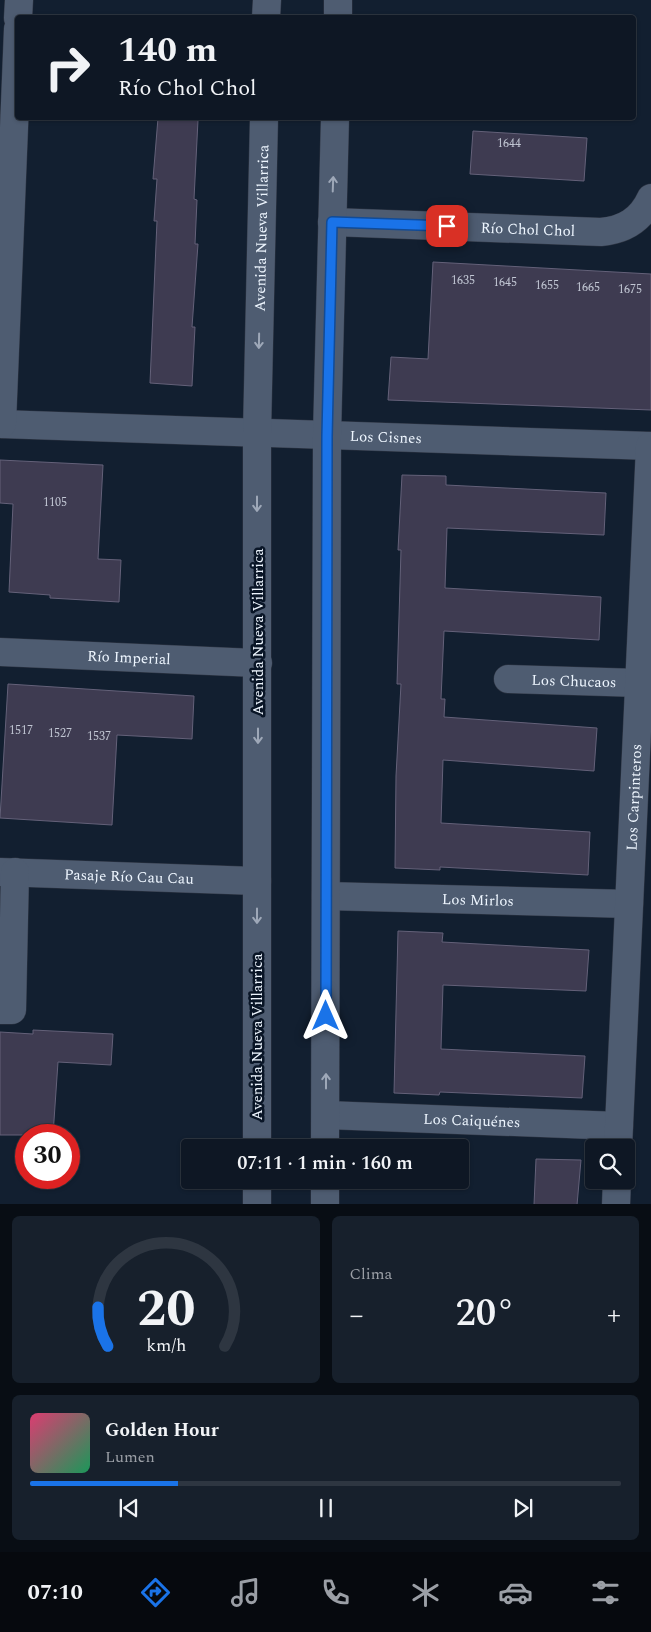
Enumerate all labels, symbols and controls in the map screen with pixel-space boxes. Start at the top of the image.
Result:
text: 140 m [118,24,217,77]
icon: right [35,35,100,100]
text: Río Chol Chol [118,72,257,105]
house number: 1644 [497,134,521,153]
street label: Avenida Nueva Villarrica [249,144,275,312]
one-way arrow [328,176,338,192]
pin [426,205,468,247]
icon: arrive [433,212,461,240]
street label: Río Chol Chol [480,217,576,243]
house number: 1635 [451,271,475,290]
house number: 1645 [493,273,517,292]
house number: 1655 [535,276,559,295]
house number: 1665 [576,278,600,297]
house number: 1675 [618,280,642,299]
one-way arrow [254,333,263,349]
street label: Los Cisnes [349,425,422,450]
house number: 1105 [43,493,67,512]
one-way arrow [252,495,262,511]
street label: Avenida Nueva Villarrica [247,548,270,715]
street label: Río Imperial [87,645,171,671]
street label: Los Chucaos [531,669,617,694]
house number: 1517 [9,721,33,740]
house number: 1527 [48,724,72,743]
house number: 1537 [87,727,111,746]
one-way arrow [253,728,263,744]
street label: Los Carpinteros [621,743,648,851]
street label: Pasaje Río Cau Cau [64,863,194,891]
street label: Los Mirlos [442,888,514,913]
one-way arrow [252,908,262,924]
street label: Avenida Nueva Villarrica [246,953,269,1120]
position arrow [299,989,351,1041]
one-way arrow [321,1074,331,1090]
street label: Los Caiquénes [423,1108,521,1134]
speed limit sign: 30 [15,1124,80,1189]
map controls [585,1139,635,1189]
button: search [585,1139,635,1189]
text: 07:11 · 1 min · 160 m [237,1149,413,1178]
text: Clima [350,1262,392,1286]
text: 20 [137,1270,195,1349]
text: 20° [455,1285,515,1343]
text: − [350,1294,364,1337]
text: + [607,1294,621,1337]
text: km/h [146,1332,186,1359]
text: Golden Hour [105,1416,219,1445]
text: Lumen [105,1445,155,1469]
icon: previous [115,1494,143,1522]
icon: pause [312,1494,340,1522]
icon: next [509,1494,537,1522]
icon: directions [138,1575,173,1610]
icon: music [228,1575,263,1610]
icon: phone [318,1575,353,1610]
icon: climate [408,1575,443,1610]
icon: car [498,1575,533,1610]
icon: filters [588,1575,623,1610]
text: 07:10 [28,1576,83,1609]

